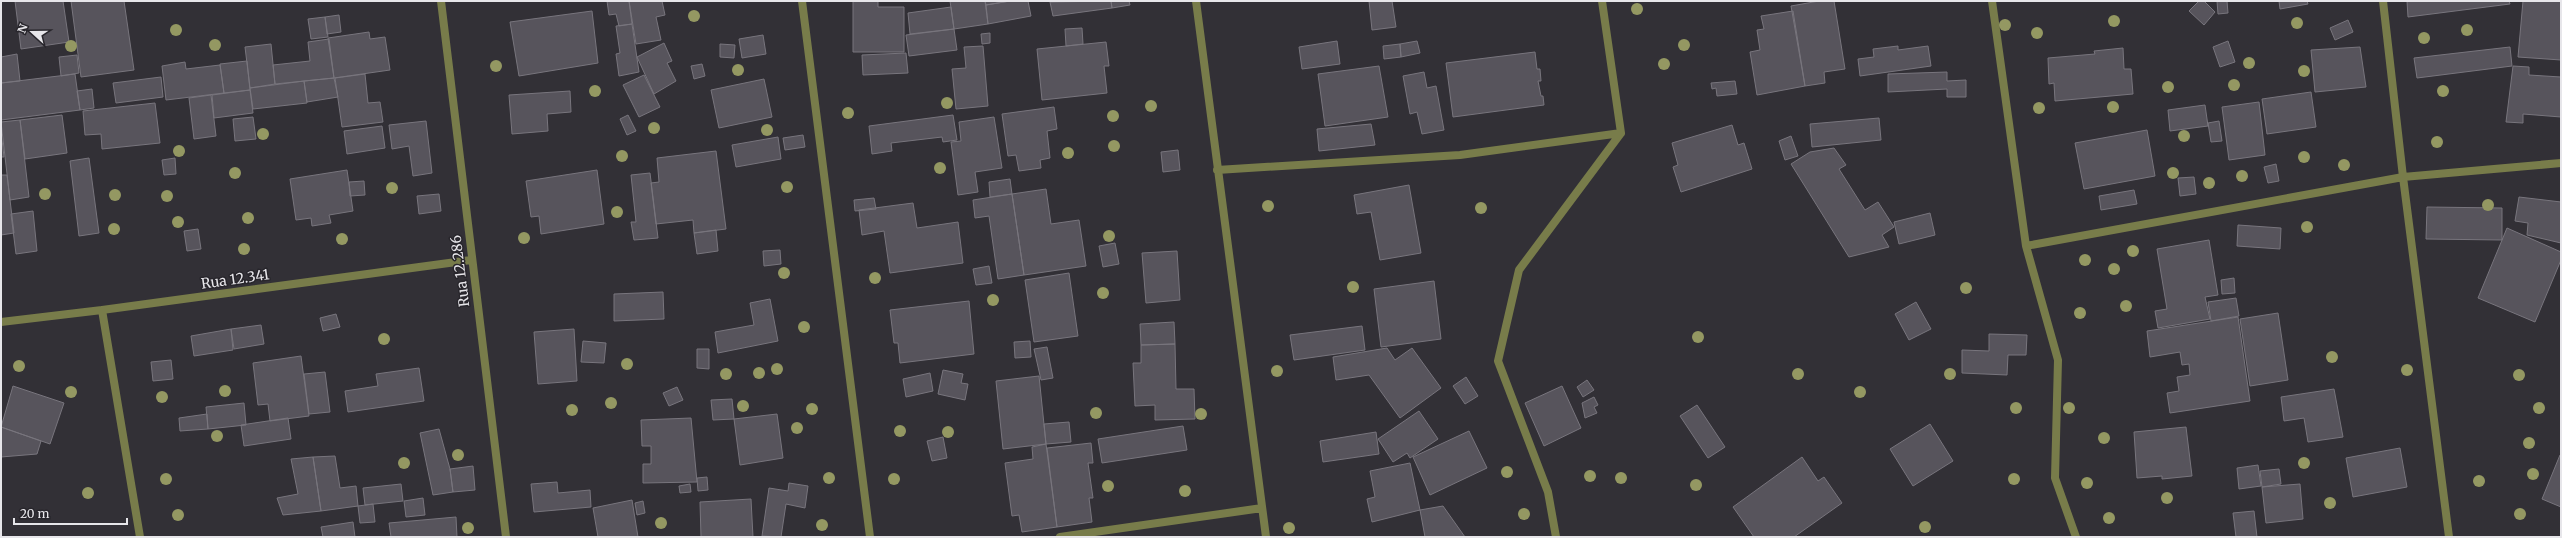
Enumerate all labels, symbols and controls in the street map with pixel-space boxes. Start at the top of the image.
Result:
north arrow [12,12,52,52]
text: N [15,22,31,35]
street label: Rua 12.286 [447,234,473,308]
street label: Rua 12.341 [200,265,270,293]
scale bar [14,500,127,526]
text: 20 m [20,506,49,521]

